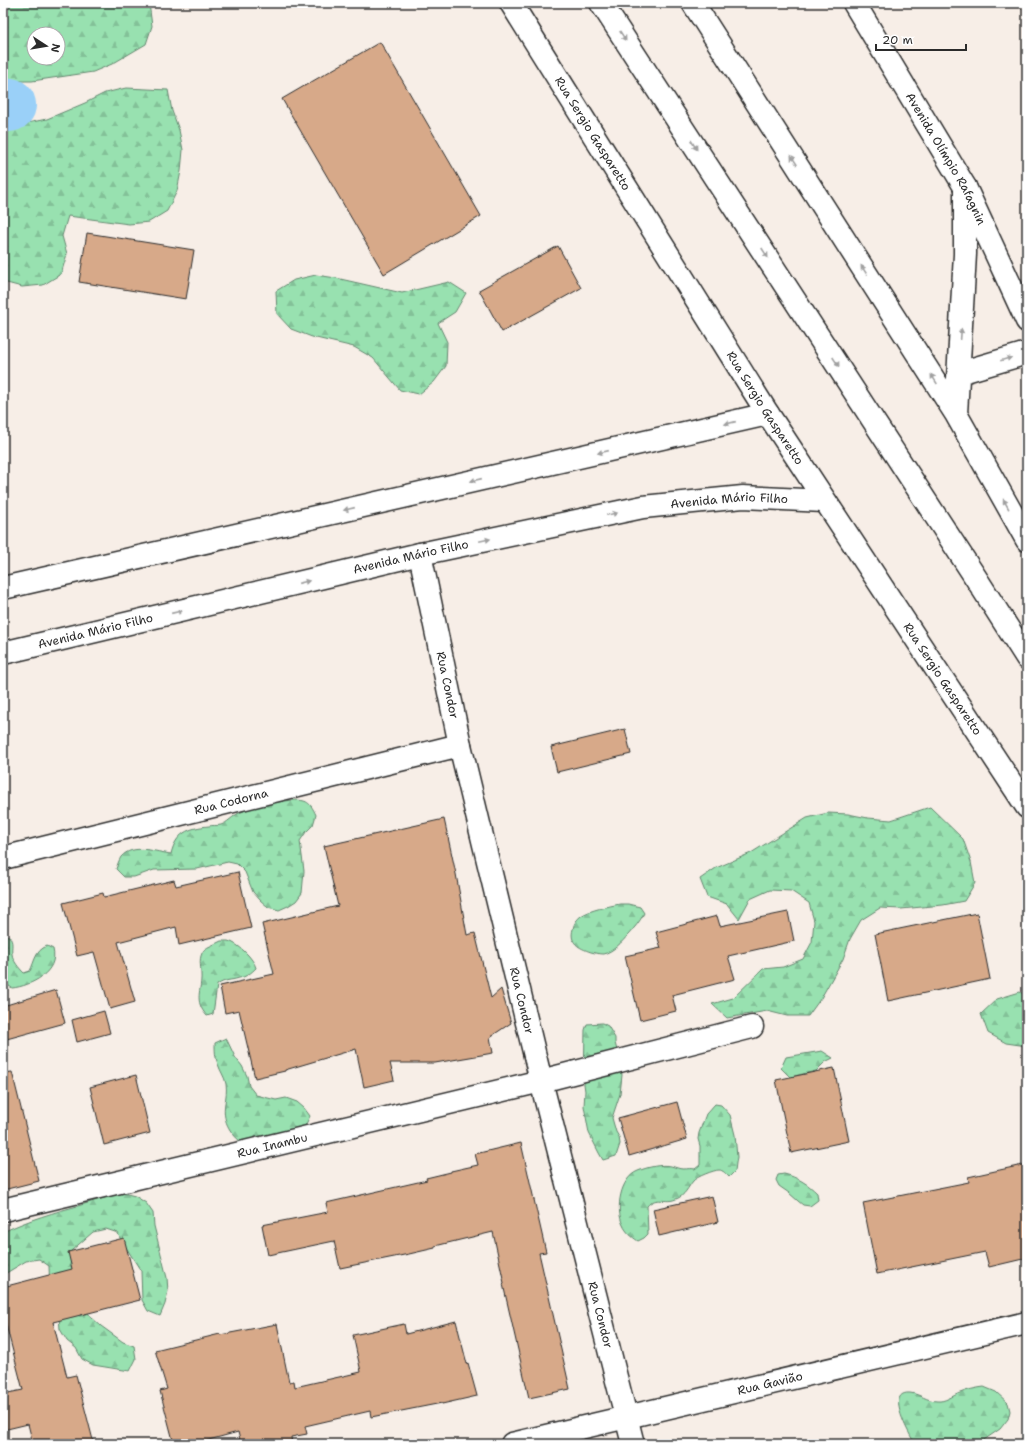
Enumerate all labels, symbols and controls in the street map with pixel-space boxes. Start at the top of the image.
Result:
north arrow [26,26,66,66]
scale bar [876,26,966,52]
one-way arrow [619,30,626,42]
text: 20 m [882,32,913,48]
text: N [47,42,64,54]
street label: Rua Sergio Gasparetto [551,74,634,194]
street label: Avenida Olímpio Rafagnin [902,90,990,228]
one-way arrow [690,139,697,150]
one-way arrow [790,155,798,165]
one-way arrow [761,248,768,259]
one-way arrow [860,265,868,275]
one-way arrow [958,328,965,340]
street label: Rua Sergio Gasparetto [723,348,807,468]
one-way arrow [832,356,839,368]
one-way arrow [1001,356,1013,362]
one-way arrow [930,374,938,384]
one-way arrow [723,420,736,426]
one-way arrow [597,449,609,455]
one-way arrow [470,478,482,484]
street label: Avenida Mário Filho [670,489,788,512]
one-way arrow [1003,498,1010,510]
one-way arrow [343,507,355,513]
one-way arrow [606,510,618,516]
street label: Avenida Mário Filho [351,536,470,578]
one-way arrow [479,537,491,543]
one-way arrow [297,578,310,584]
one-way arrow [171,609,183,615]
street label: Avenida Mário Filho [36,610,155,652]
street label: Rua Sergio Gasparetto [900,620,985,738]
street label: Rua Condor [433,650,462,721]
street label: Rua Codorna [193,785,270,818]
street label: Rua Condor [506,965,537,1036]
street label: Rua Inambu [236,1129,309,1162]
street label: Rua Condor [584,1280,616,1350]
street label: Rua Gavião [736,1368,804,1399]

